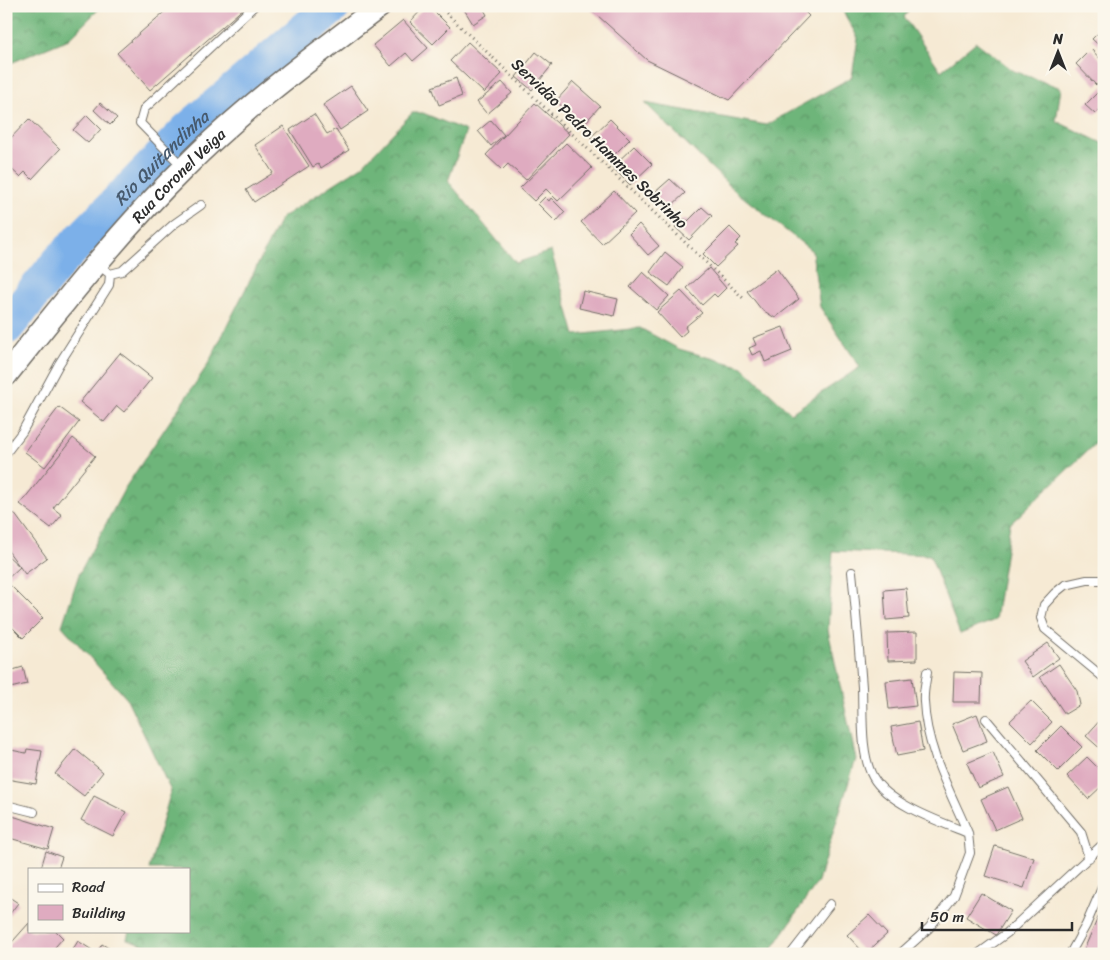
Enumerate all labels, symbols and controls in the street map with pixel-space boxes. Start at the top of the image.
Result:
text: N [1052,27,1063,52]
north arrow [1032,28,1082,78]
street label: Servidão Pedro Hammes Sobrinho [504,51,695,236]
water label: Rio Quitandinha [106,101,218,213]
street label: Rua Coronel Veiga [124,120,233,230]
legend [28,868,190,932]
text: Road [72,874,105,900]
text: Building [72,900,126,926]
scale bar [922,900,1072,932]
text: 50 m [930,904,965,930]

